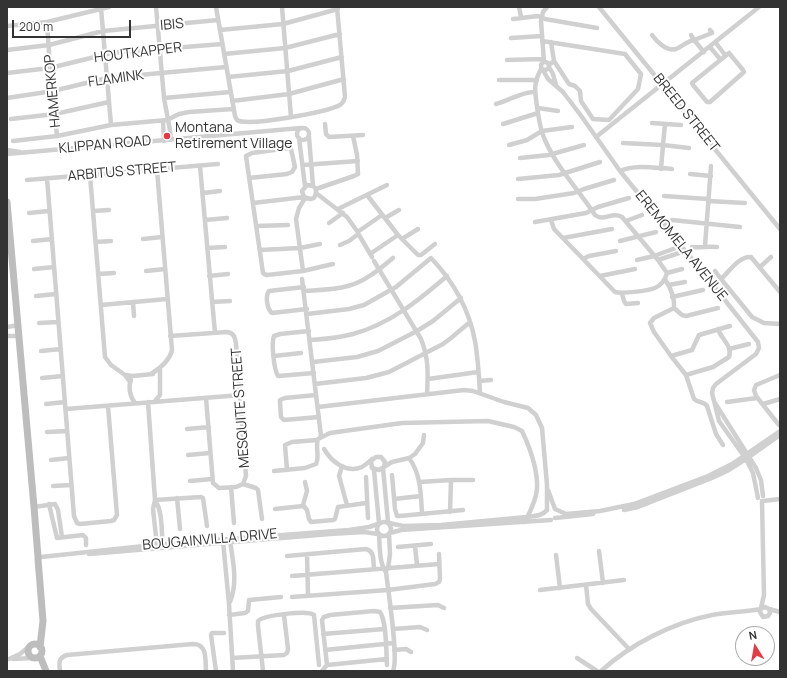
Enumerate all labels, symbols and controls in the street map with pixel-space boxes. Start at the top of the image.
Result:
scale bar [14,12,133,38]
street label: IBIS [159,16,185,34]
text: 200 m [19,18,53,35]
street label: HOUTKAPPER [93,39,183,67]
street label: HAMERKOP [41,54,65,128]
street label: FLAMINK [87,67,145,91]
street label: BREED STREET [649,71,723,155]
place label: Montana Retirement Village [175,120,293,152]
marker: Montana Retirement Village [162,131,172,141]
street label: KLIPPAN ROAD [58,133,152,157]
street label: ARBITUS STREET [67,159,177,185]
street label: EREMOMELA AVENUE [631,187,731,305]
street label: MESQUITE STREET [228,347,254,469]
street label: BOUGAINVILLA DRIVE [142,526,278,554]
north arrow [735,626,775,666]
text: N [747,627,758,643]

